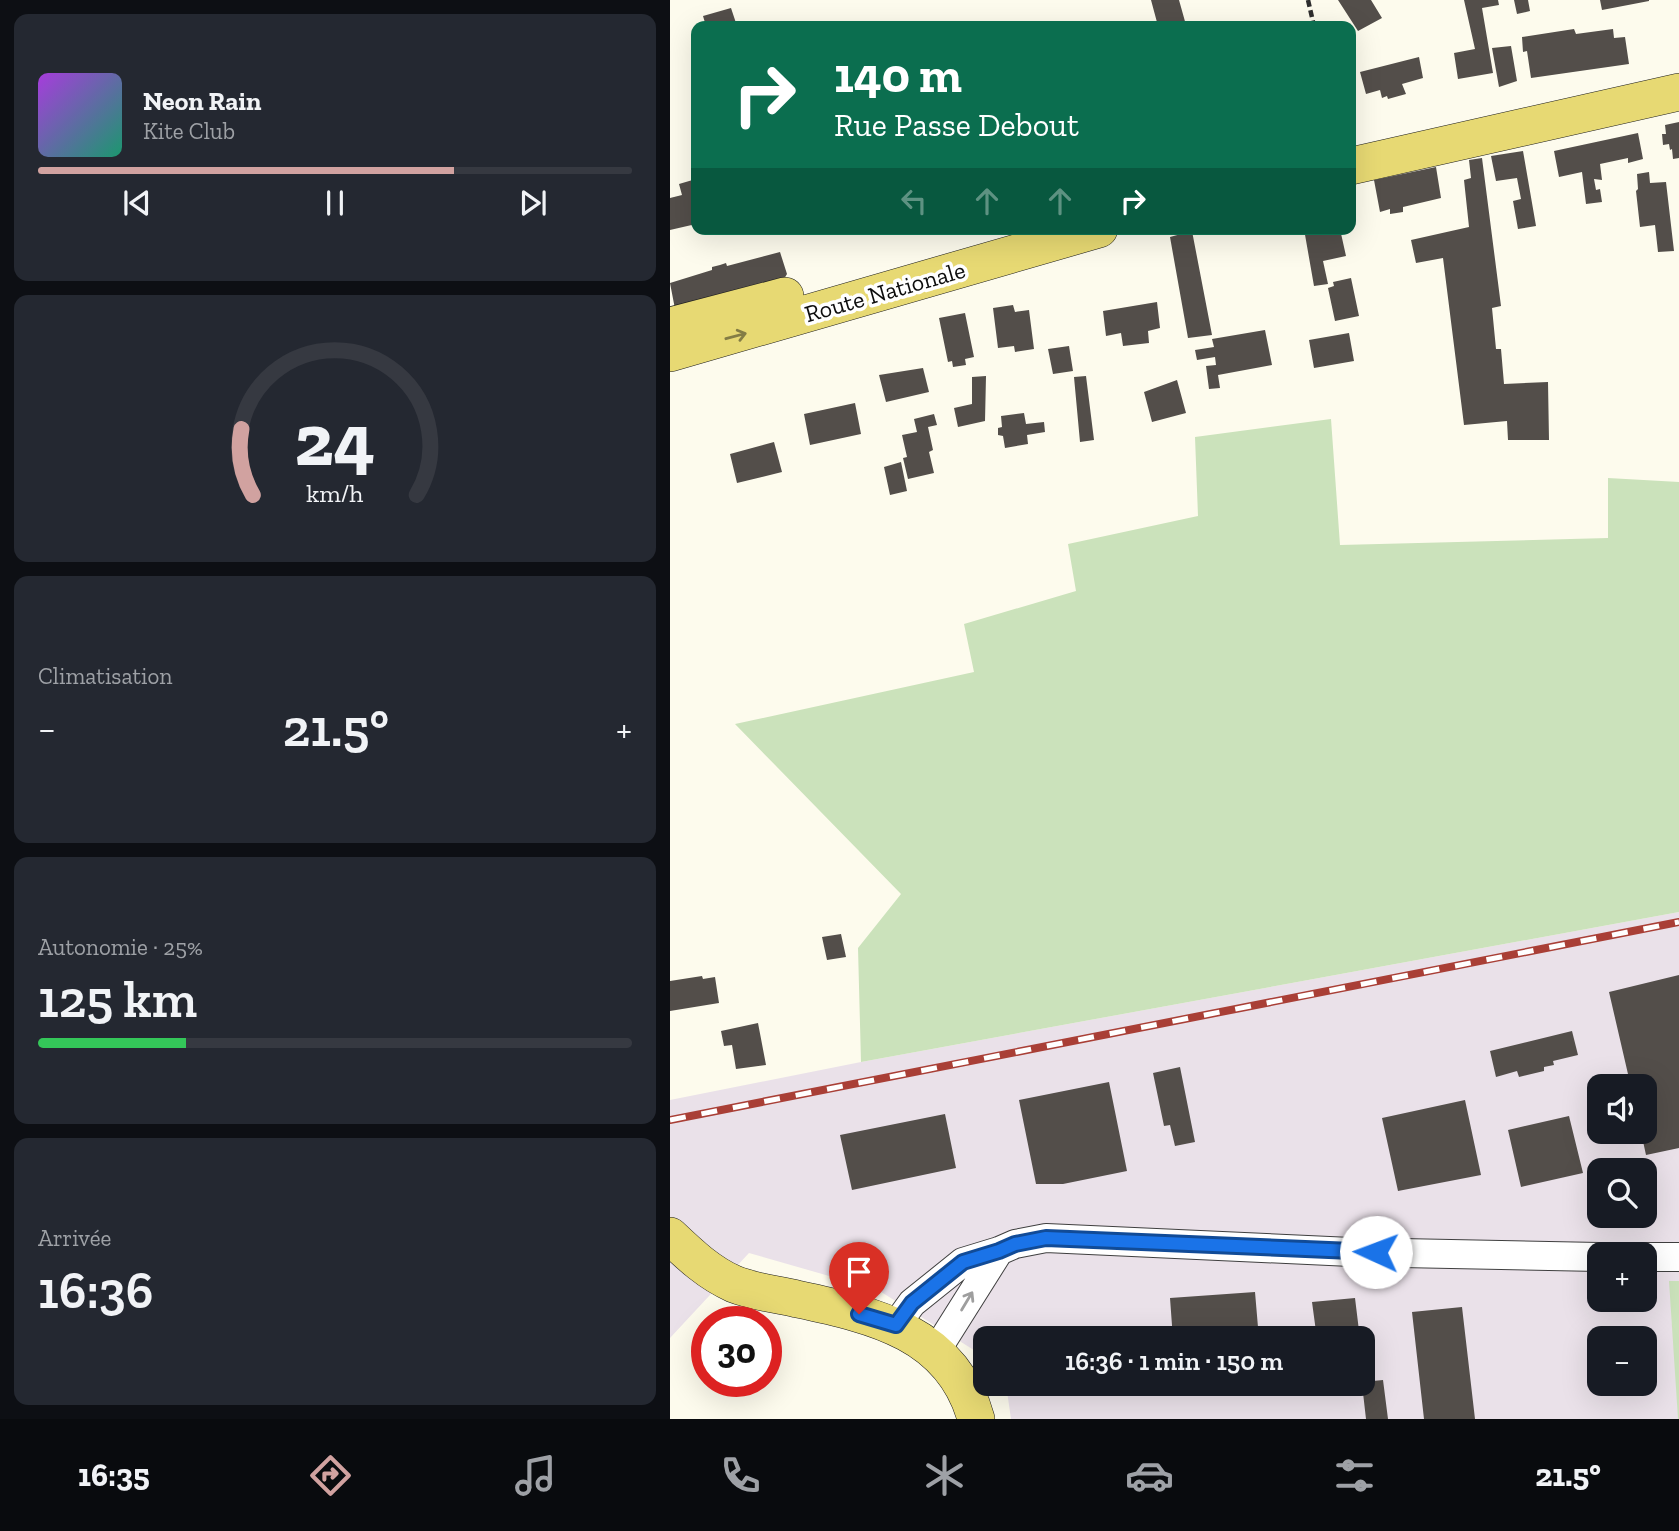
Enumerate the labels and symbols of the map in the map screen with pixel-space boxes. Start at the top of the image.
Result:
street label: Route Nationale [801,255,968,328]
one-way arrow [724,329,747,342]
position arrow [1339,1215,1413,1289]
pin [829,1242,889,1314]
one-way arrow [960,1291,974,1311]
speed limit sign: 30 [691,1306,782,1397]

